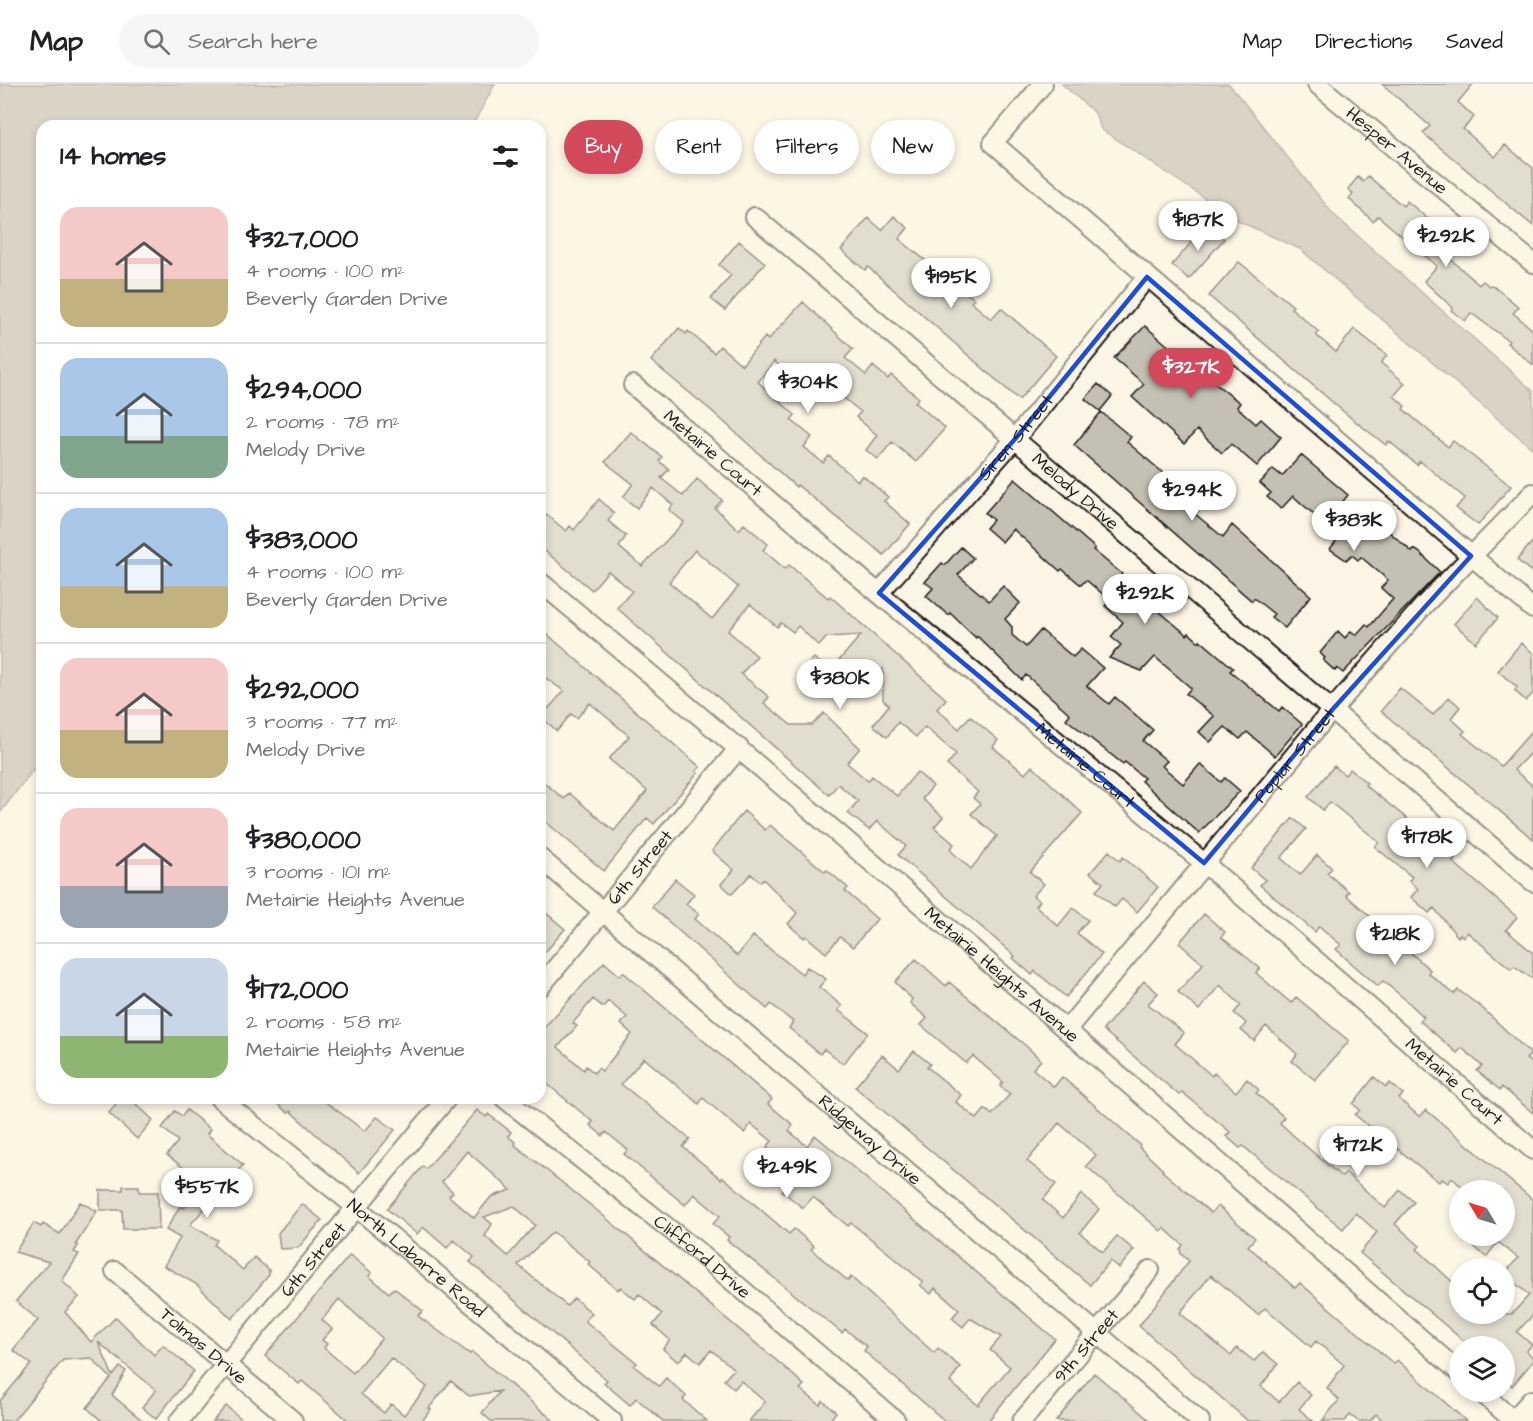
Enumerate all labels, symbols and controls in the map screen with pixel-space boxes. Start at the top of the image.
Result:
search box [119,14,539,68]
text: Map [30,22,83,61]
icon: search [140,25,173,58]
text: Search here [188,26,318,57]
text: Map [1242,27,1282,56]
text: Directions [1315,27,1413,56]
text: Saved [1446,27,1503,56]
street label: Hesper Avenue [1341,101,1453,200]
chip: Buy [564,120,643,174]
chip: Rent [655,120,742,174]
chip: Filters [754,120,859,174]
chip: New [871,120,955,174]
text: 14 homes [60,138,166,174]
icon: filters [489,140,522,173]
pin: $187K [1156,201,1240,252]
text: $187K [1172,206,1224,234]
pin: $292K [1404,217,1488,268]
text: $327,000 [246,221,358,257]
text: $292K [1417,222,1475,250]
icon: home [108,231,180,303]
text: 4 rooms · 100 m² [246,257,404,285]
pin: $195K [909,258,993,309]
text: $195K [925,263,977,291]
text: Beverly Garden Drive [246,285,448,313]
pin: $327K [1149,348,1233,399]
text: $327K [1162,353,1220,381]
pin: $304K [766,363,850,414]
text: $304K [778,368,838,396]
text: $294,000 [246,372,362,408]
icon: home [108,382,180,454]
street label: Siren Street [972,388,1060,486]
street label: Metairie Court [658,404,768,503]
text: 2 rooms · 78 m² [246,408,400,436]
text: Melody Drive [246,436,365,464]
street label: Melody Drive [1027,447,1125,536]
pin: $294K [1150,471,1234,522]
text: $294K [1162,476,1222,504]
pin: $383K [1312,501,1396,552]
text: $383K [1326,506,1382,534]
text: $383,000 [246,522,358,558]
icon: home [108,532,180,604]
text: 4 rooms · 100 m² [246,558,404,586]
pin: $292K [1103,574,1187,625]
text: $292K [1116,579,1174,607]
text: Beverly Garden Drive [246,586,448,614]
pin: $380K [798,659,882,710]
text: $380K [810,664,870,692]
text: $292,000 [246,672,359,708]
icon: home [108,682,180,754]
street label: Poplar Street [1248,702,1342,808]
text: 3 rooms · 77 m² [246,708,398,736]
street label: Metairie Court [1030,716,1141,814]
text: Melody Drive [246,736,365,764]
pin: $178K [1385,818,1469,869]
text: $380,000 [246,822,361,858]
text: $178K [1401,823,1453,851]
street label: 6th Street [601,824,679,910]
icon: home [108,832,180,904]
text: 3 rooms · 101 m² [246,858,391,886]
text: Metairie Heights Avenue [246,886,465,914]
street label: Metairie Heights Avenue [919,900,1085,1048]
pin: $218K [1353,915,1437,966]
text: $218K [1370,920,1420,948]
text: $172,000 [246,972,349,1008]
icon: home [108,982,180,1054]
text: 2 rooms · 58 m² [246,1008,402,1036]
street label: Metairie Court [1400,1032,1509,1132]
text: Metairie Heights Avenue [246,1036,465,1064]
street label: Ridgeway Drive [813,1089,927,1191]
pin: $172K [1316,1126,1400,1177]
text: $172K [1333,1131,1383,1159]
pin: $249K [745,1148,829,1199]
text: $249K [757,1153,817,1181]
pin: $557K [165,1168,249,1219]
text: $557K [175,1173,239,1201]
north arrow [1449,1180,1515,1246]
map controls [1449,1180,1515,1402]
street label: North Labarre Road [342,1192,491,1323]
street label: Clifford Drive [648,1209,757,1304]
street label: 6th Street [275,1216,352,1302]
button: locate [1449,1258,1515,1324]
street label: Tolmas Drive [155,1302,253,1390]
street label: 9th Street [1048,1303,1125,1388]
button: layers [1449,1336,1515,1402]

